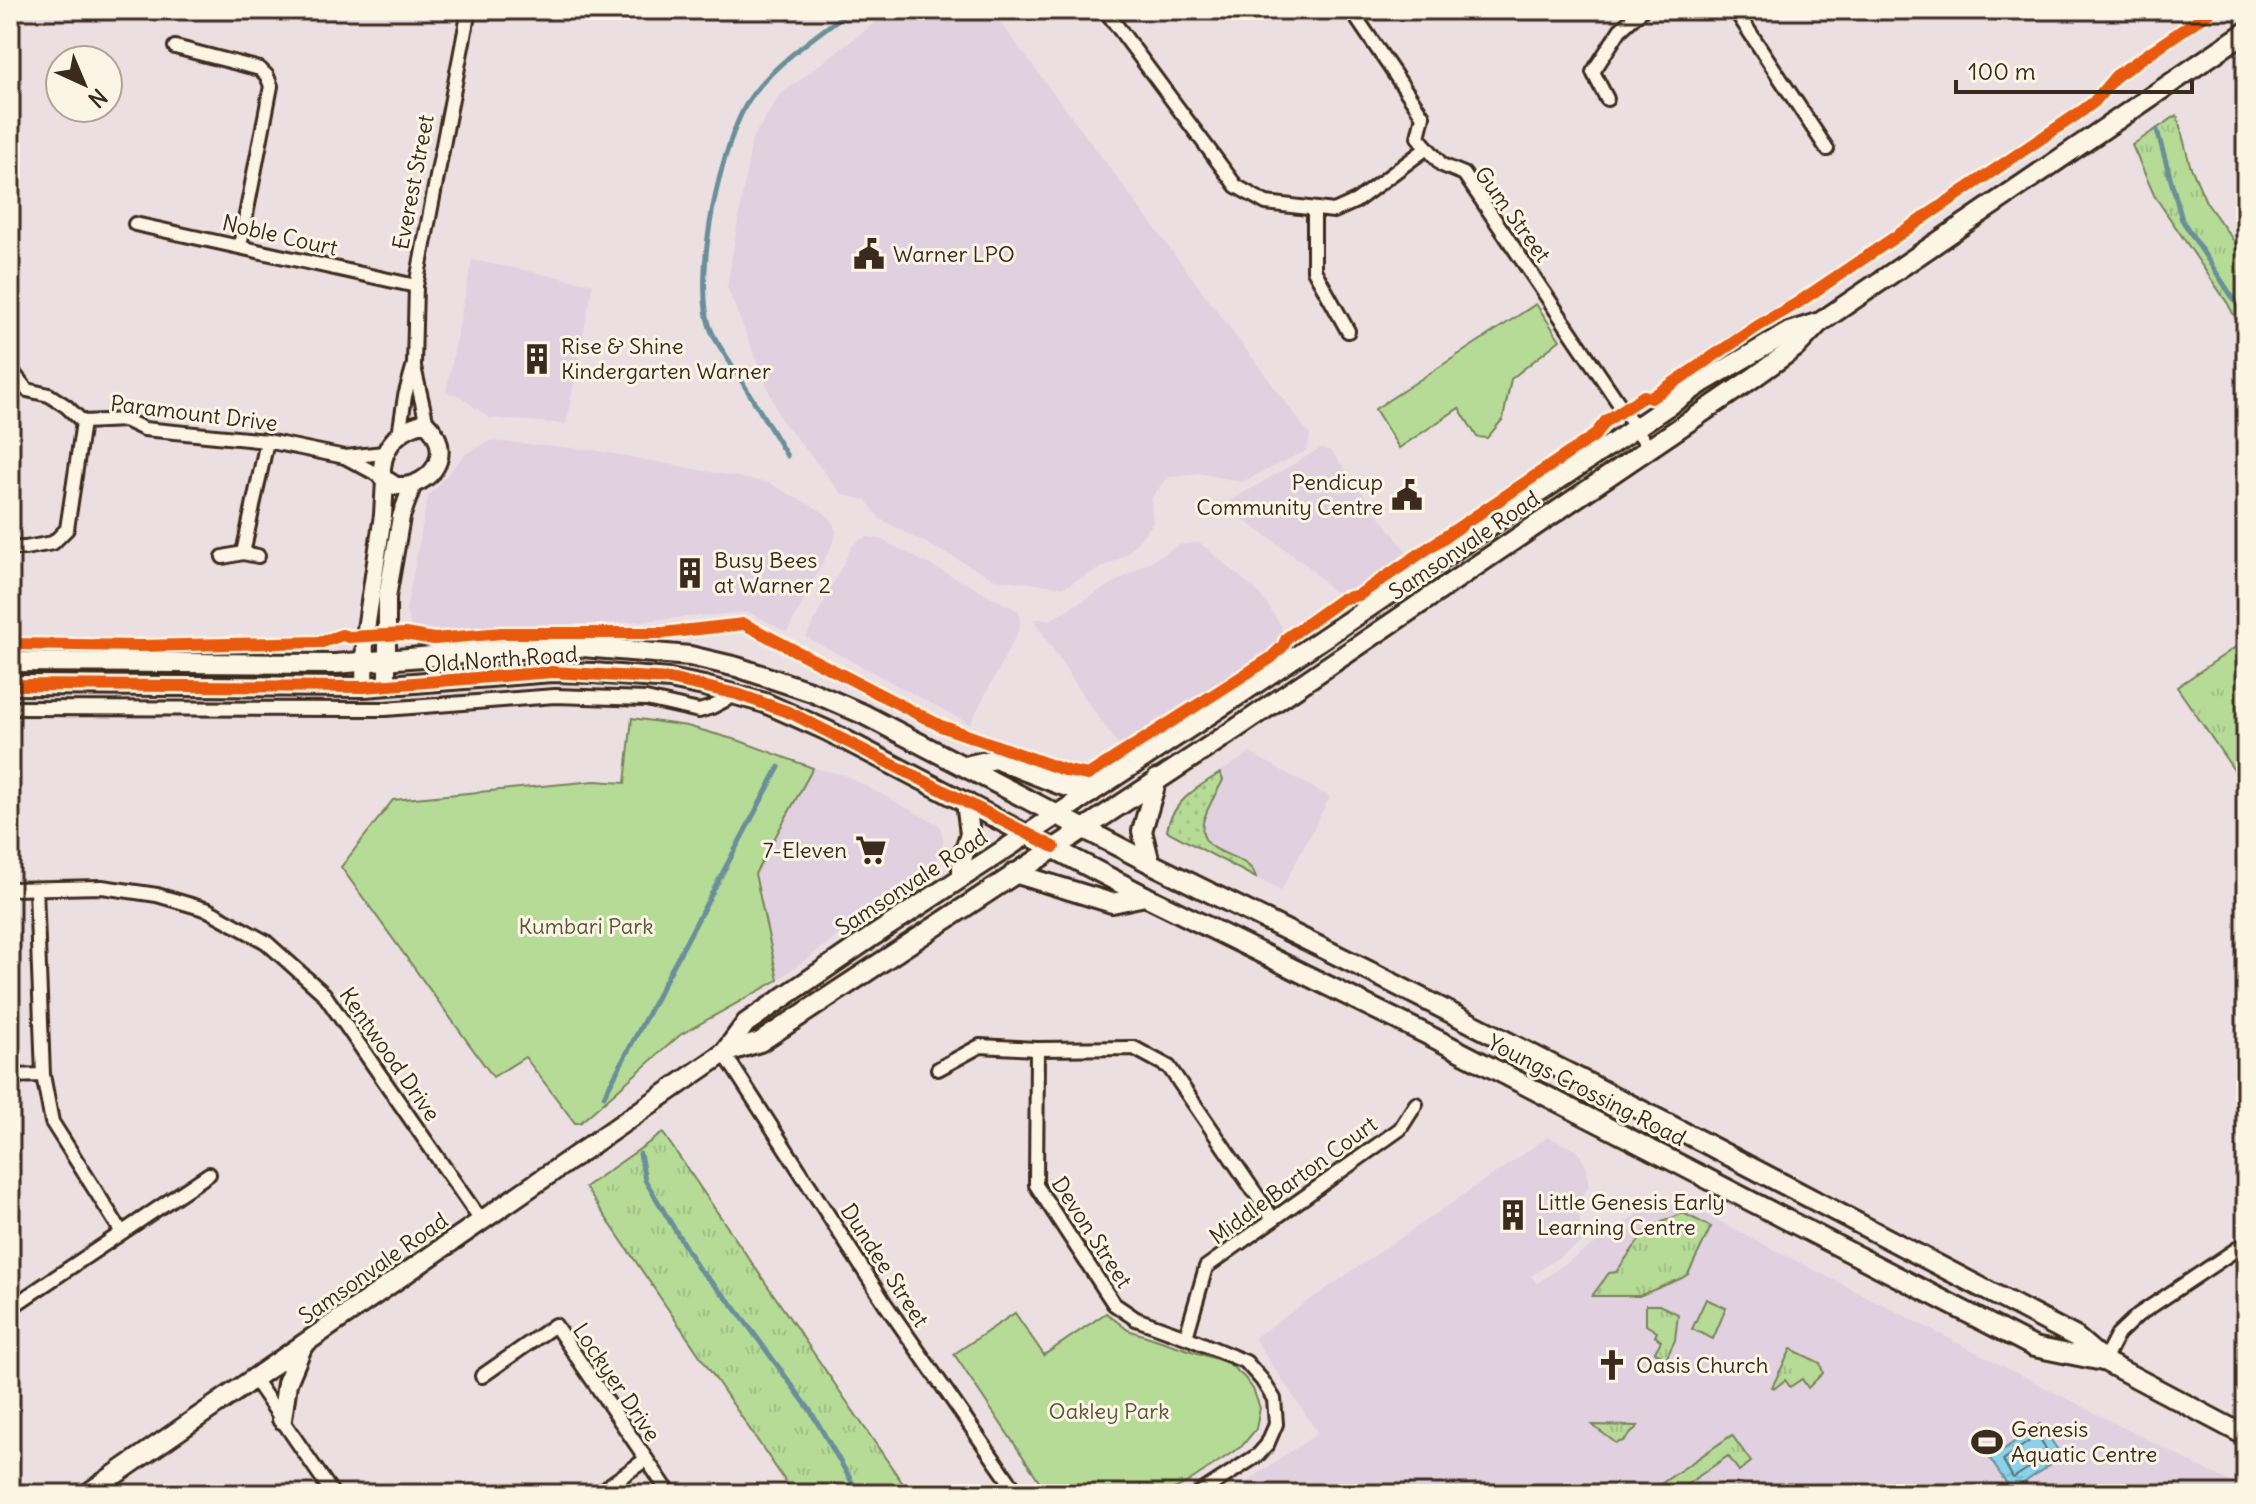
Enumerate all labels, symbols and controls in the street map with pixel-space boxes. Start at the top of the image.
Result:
north arrow [44,44,124,124]
scale bar [1956,44,2192,94]
text: 100 m [1968,56,2036,86]
text: N [83,83,113,114]
street label: Everest Street [386,112,440,252]
street label: Gum Street [1469,160,1557,268]
street label: Noble Court [220,208,340,262]
public building icon: Warner LPO [852,237,886,271]
place label: Warner LPO [893,240,1015,268]
place label: Rise & Shine Kindergarten Warner [561,332,771,385]
building icon: Rise & Shine Kindergarten Warner [520,342,554,376]
street label: Paramount Drive [109,389,279,437]
place label: Pendicup Community Centre [1196,468,1383,521]
public building icon: Pendicup Community Centre [1390,478,1424,512]
street label: Samsonvale Road [1383,484,1545,606]
place label: Busy Bees at Warner 2 [714,546,831,599]
building icon: Busy Bees at Warner 2 [673,556,707,590]
street label: Old North Road [423,640,579,678]
street label: Samsonvale Road [830,822,992,942]
supermarket icon: 7-Eleven [854,833,888,867]
place label: 7-Eleven [763,836,847,864]
park label: Kumbari Park [519,912,653,940]
street label: Kentwood Drive [333,982,447,1126]
street label: Youngs Crossing Road [1483,1028,1691,1152]
street label: Middle Barton Court [1204,1110,1382,1250]
street label: Devon Street [1046,1171,1138,1293]
place label: Little Genesis Early Learning Centre [1537,1188,1725,1241]
street label: Dundee Street [835,1198,935,1332]
building icon: Little Genesis Early Learning Centre [1496,1198,1530,1232]
street label: Samsonvale Road [293,1206,453,1330]
street label: Lockyer Drive [567,1317,667,1447]
church icon: Oasis Church [1595,1348,1629,1382]
place label: Oasis Church [1636,1351,1768,1379]
park label: Oakley Park [1049,1397,1169,1425]
place label: Genesis Aquatic Centre [2011,1415,2157,1468]
sports icon: Genesis Aquatic Centre [1970,1425,2004,1459]

